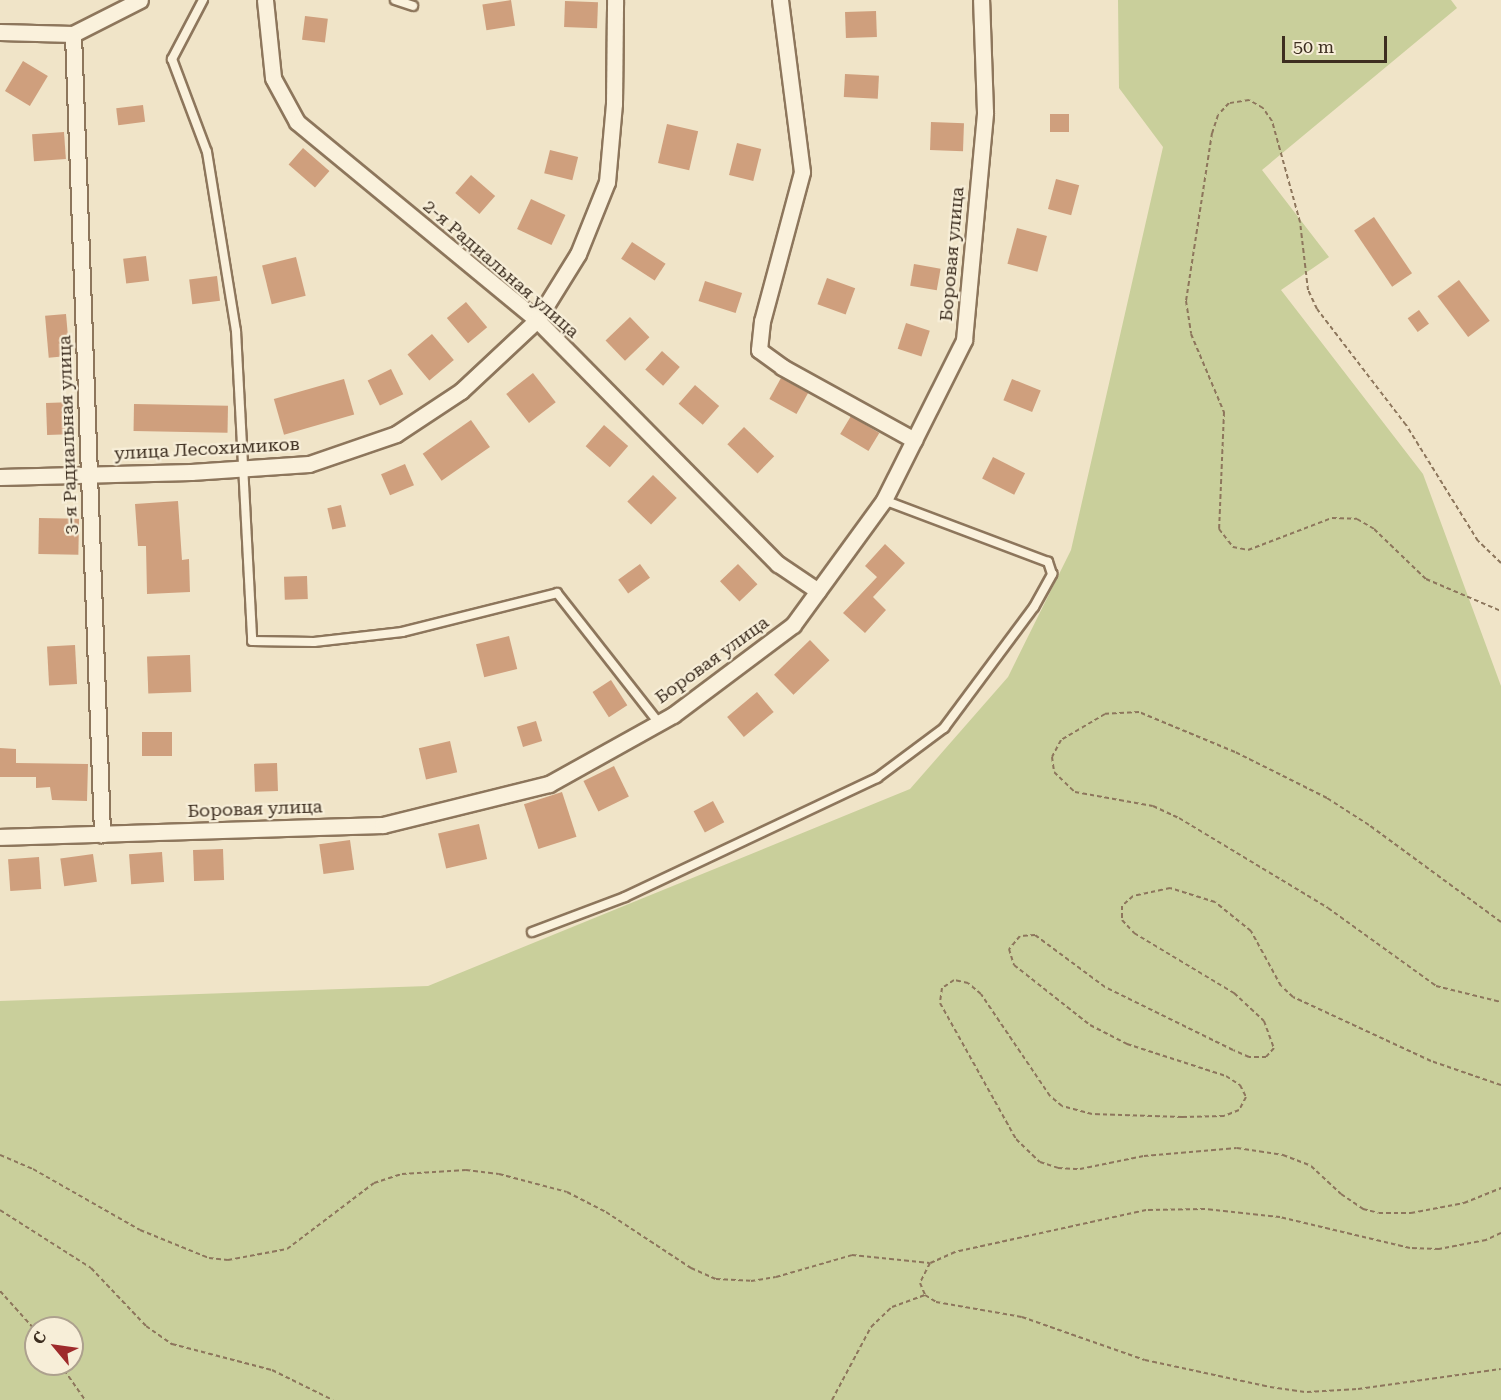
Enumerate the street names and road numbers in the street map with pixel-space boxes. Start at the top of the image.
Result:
street label: Боровая улица [935,186,969,322]
street label: 2-я Радиальная улица [419,195,583,343]
street label: 3-я Радиальная улица [54,335,82,535]
street label: улица Лесохимиков [114,433,300,465]
street label: Боровая улица [651,612,773,708]
street label: Боровая улица [187,796,323,822]

